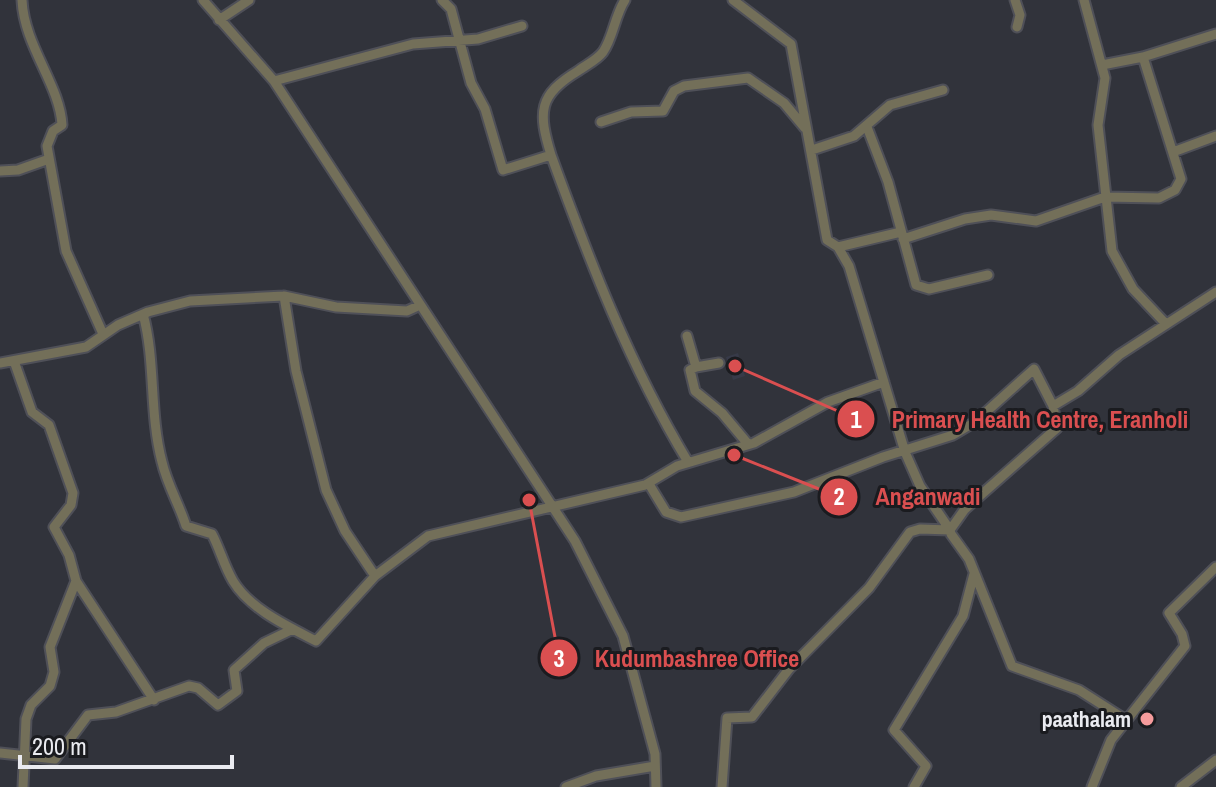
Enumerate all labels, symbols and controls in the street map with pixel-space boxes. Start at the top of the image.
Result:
callout: Primary Health Centre, Eranholi [836,395,1204,443]
text: 1 [851,403,862,435]
text: Primary Health Centre, Eranholi [892,403,1188,435]
callout: Anganwadi [819,473,996,521]
text: 2 [834,480,845,512]
text: Anganwadi [876,480,980,512]
callout: Kudumbashree Office [539,634,815,682]
text: 3 [554,642,565,674]
text: Kudumbashree Office [595,642,799,674]
place label: paathalam [1042,704,1131,734]
marker: paathalam [1138,710,1156,728]
scale bar [20,719,232,769]
text: 200 m [32,730,87,762]

